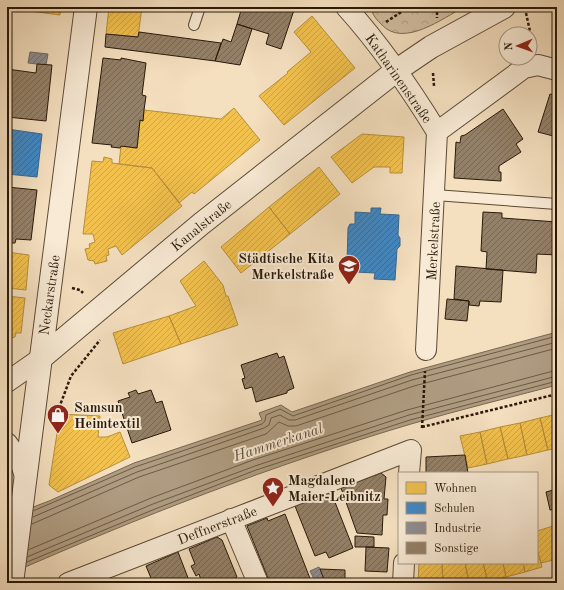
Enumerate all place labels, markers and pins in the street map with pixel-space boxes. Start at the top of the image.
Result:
place label: Städtische Kita Merkelstraße [238,252,334,282]
school or university icon: Städtische Kita Merkelstraße [336,253,362,286]
place label: Samsun Heimtextil [74,401,140,431]
shop icon: Samsun Heimtextil [45,402,71,435]
place label: Magdalene Maier-Leibnitz [288,474,381,504]
place icon: Magdalene Maier-Leibnitz [260,475,286,508]

